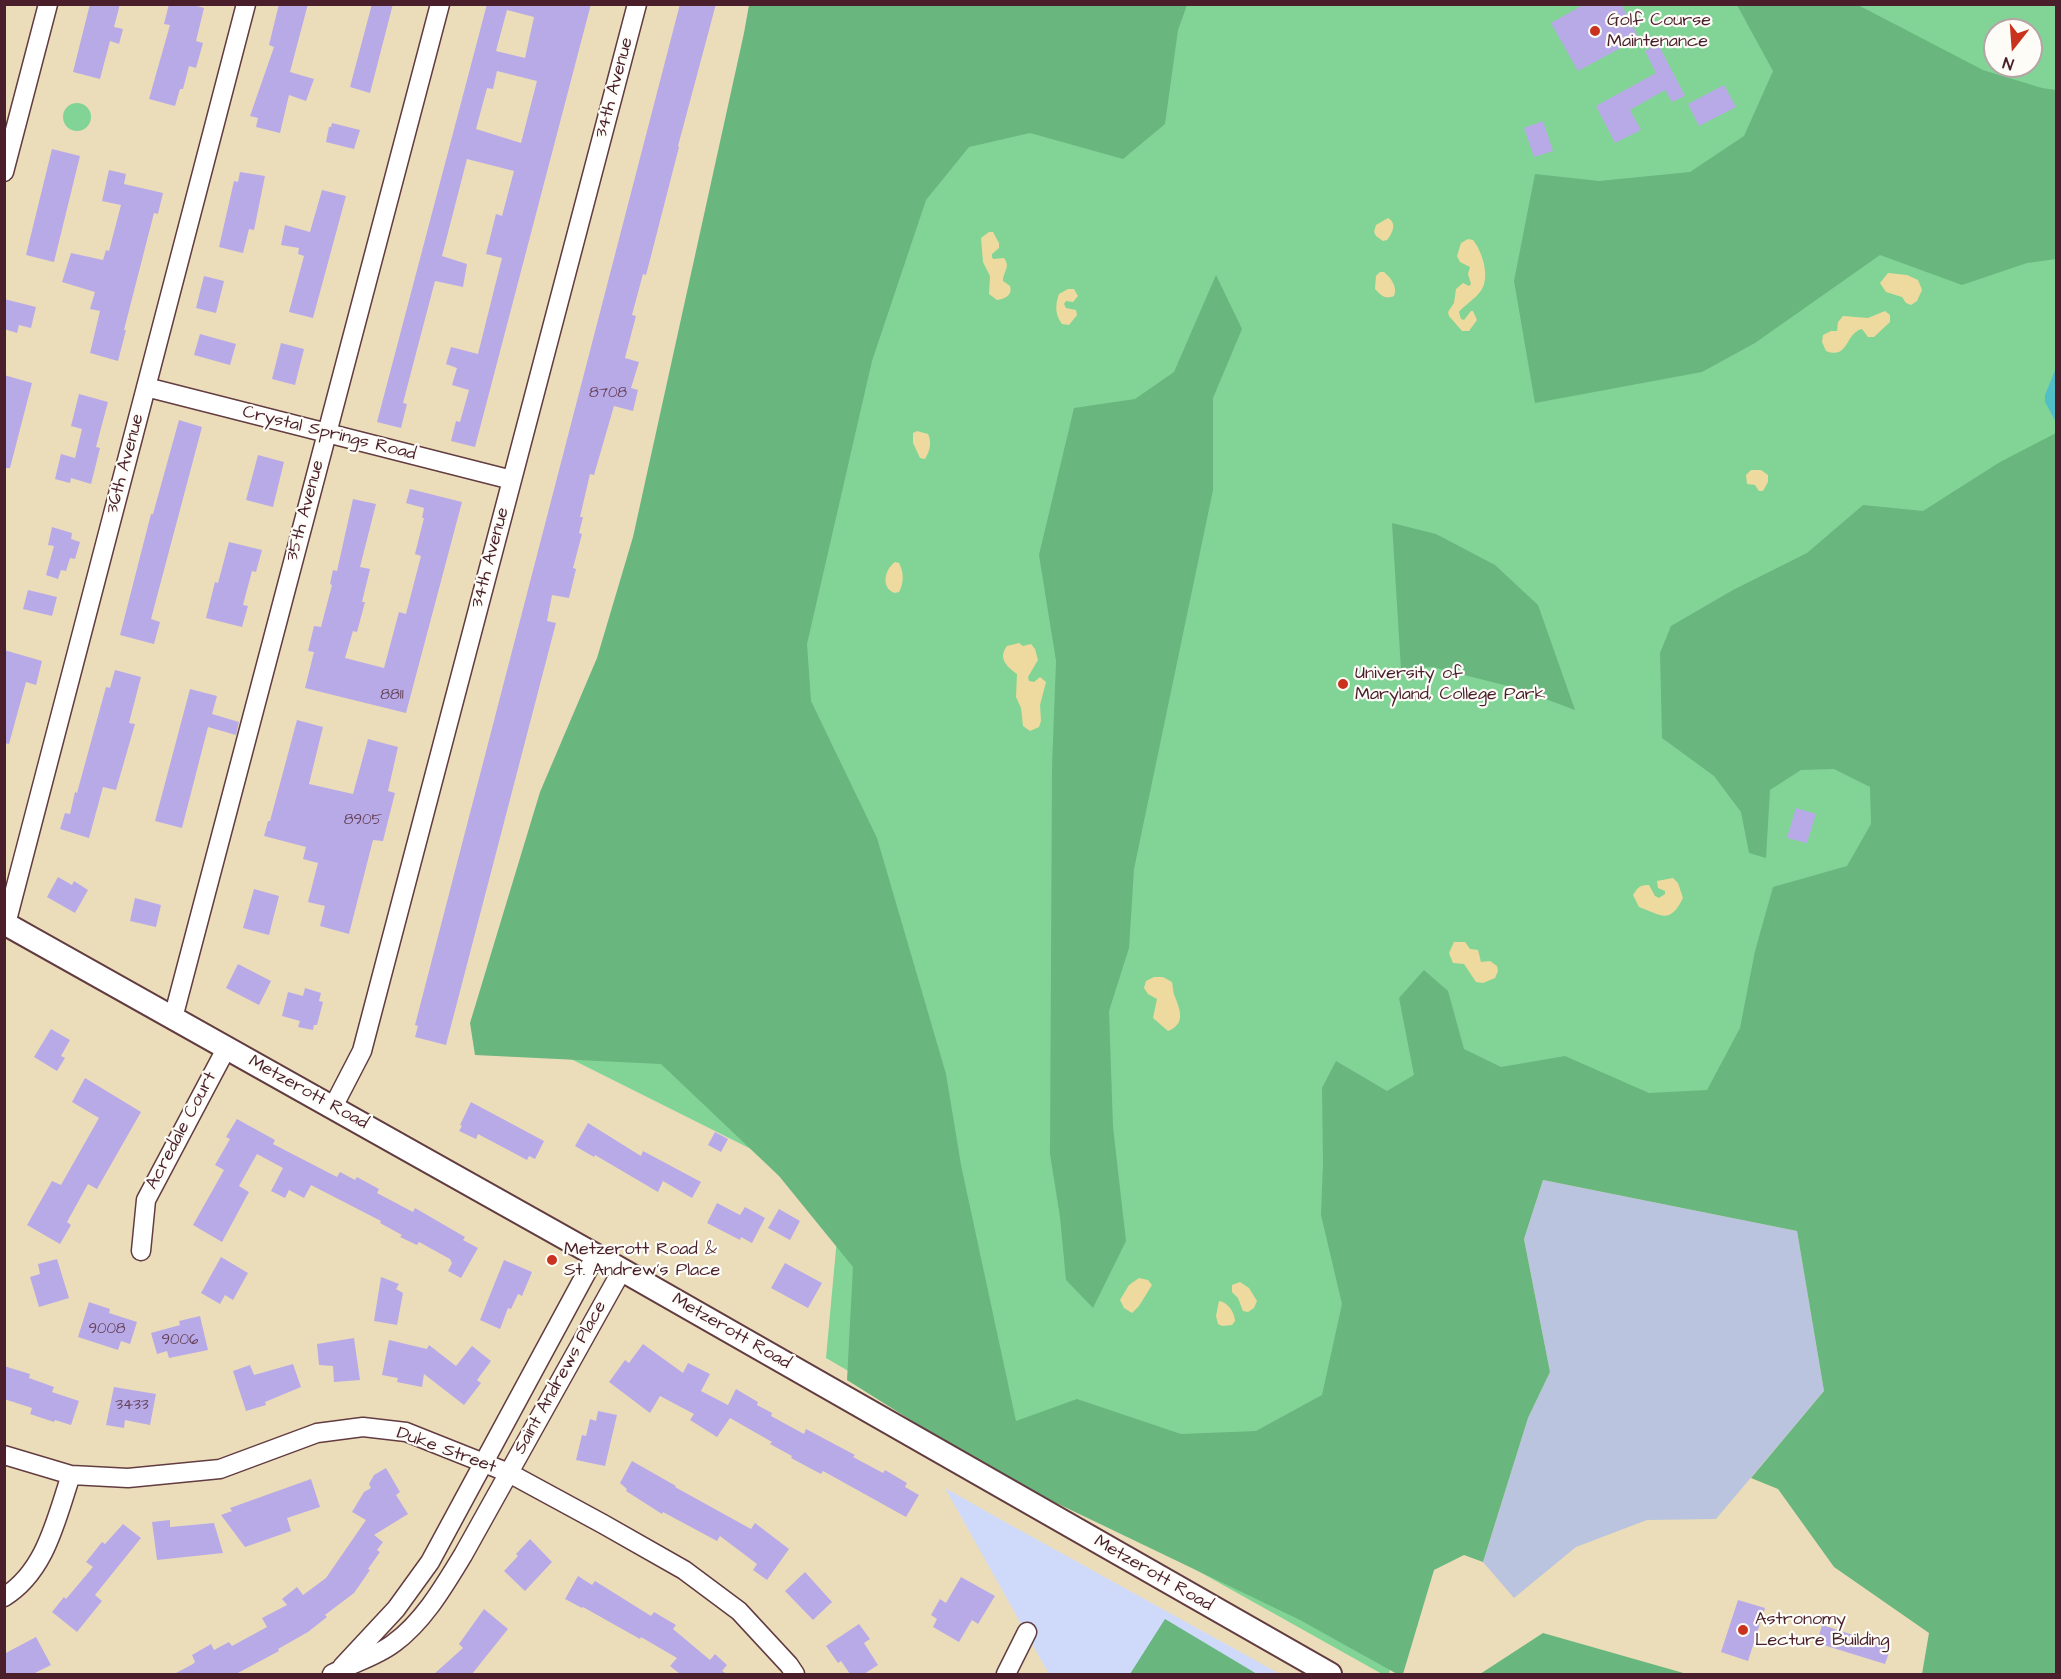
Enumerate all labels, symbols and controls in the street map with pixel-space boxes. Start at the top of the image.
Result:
place label: Golf Course Maintenance [1607,10,1711,52]
north arrow [1983,18,2043,78]
marker: Golf Course Maintenance [1588,24,1602,38]
street label: 34th Avenue [591,35,639,141]
text: N [2000,51,2016,75]
house number: 8708 [589,385,627,403]
street label: Crystal Springs Road [240,402,418,466]
street label: 36th Avenue [102,412,150,516]
street label: 35th Avenue [282,458,330,564]
street label: 34th Avenue [467,505,515,611]
place label: University of Maryland, College Park [1355,663,1546,706]
marker: University of Maryland, College Park [1336,677,1350,691]
house number: 8811 [380,687,404,705]
house number: 8905 [344,812,382,830]
street label: Metzerott Road [244,1051,372,1135]
street label: Acredale Court [142,1069,222,1193]
place label: Metzerott Road & St. Andrew's Place [564,1239,720,1282]
marker: Metzerott Road & St. Andrew's Place [545,1253,559,1267]
street label: Metzerott Road [668,1289,794,1375]
street label: Saint Andrews Place [510,1298,612,1458]
house number: 9008 [88,1321,126,1339]
house number: 9006 [162,1332,198,1350]
house number: 3433 [115,1397,149,1415]
street label: Duke Street [393,1423,499,1479]
street label: Metzerott Road [1090,1531,1216,1617]
place label: Astronomy Lecture Building [1755,1609,1890,1652]
marker: Astronomy Lecture Building [1736,1623,1750,1637]

